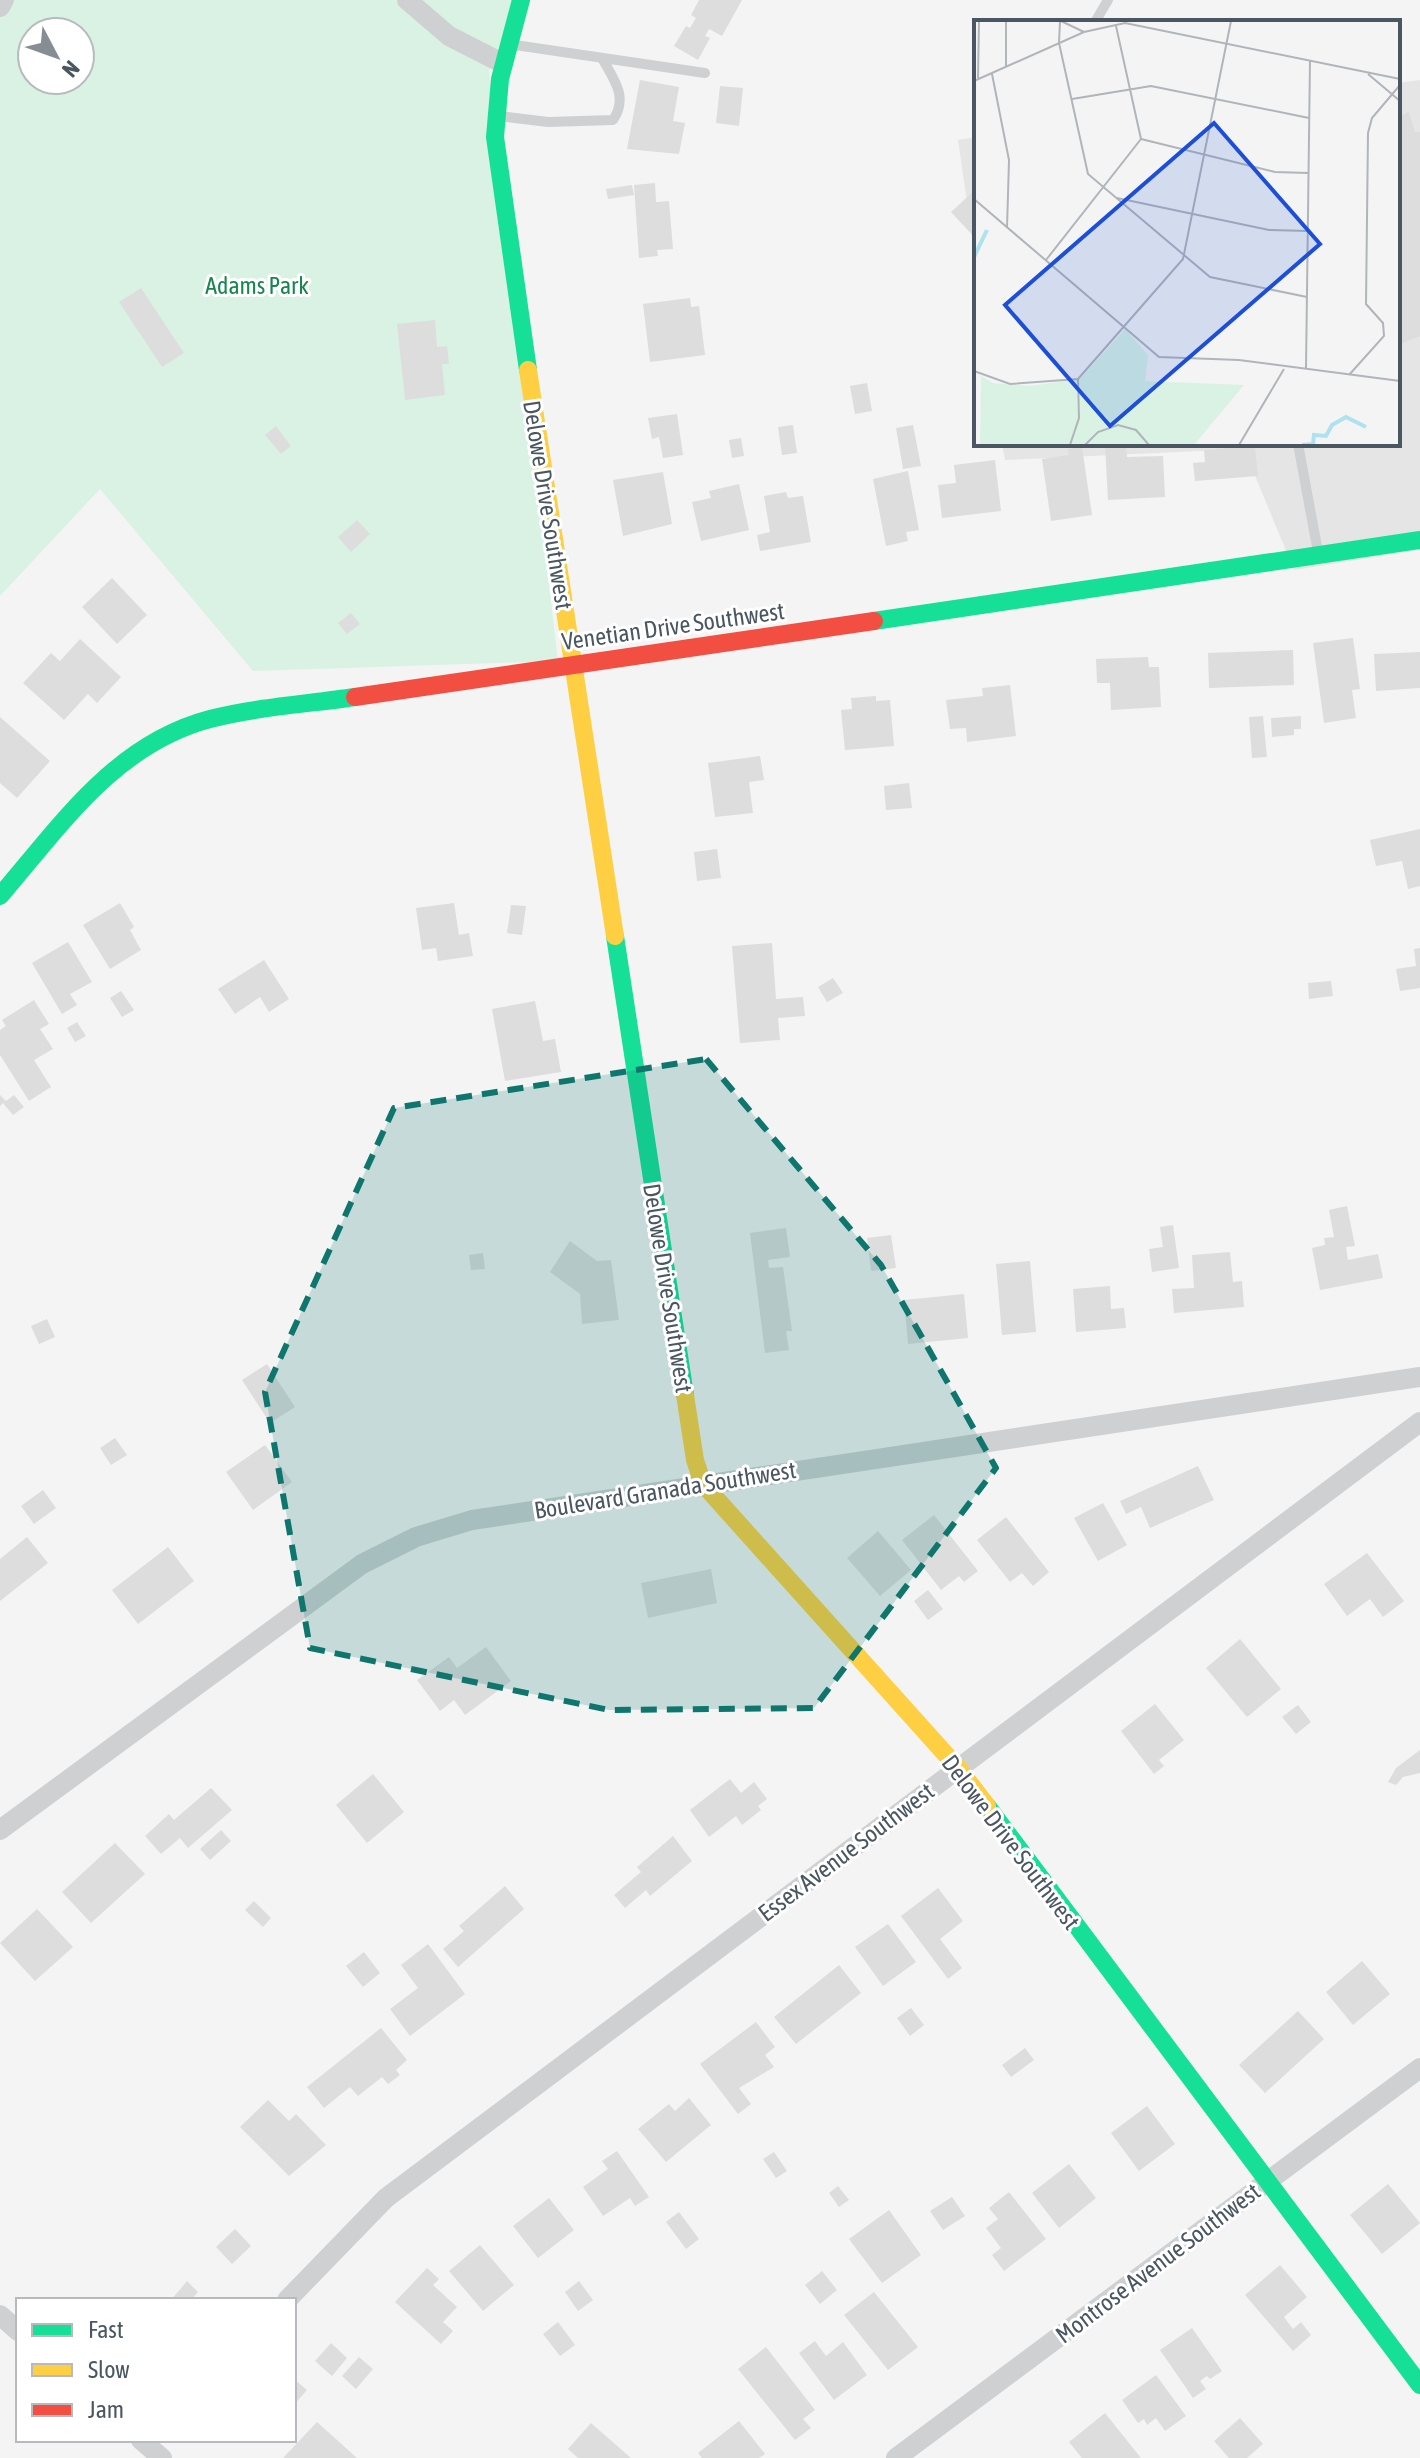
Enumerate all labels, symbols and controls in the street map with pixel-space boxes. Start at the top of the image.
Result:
north arrow [16,16,96,96]
inset map [974,20,1400,446]
text: N [57,56,85,83]
park label: Adams Park [205,272,309,299]
street label: Delowe Drive Southwest [518,398,578,612]
street label: Venetian Drive Southwest [560,597,786,655]
street label: Delowe Drive Southwest [638,1181,698,1395]
street label: Boulevard Granada Southwest [532,1456,798,1524]
street label: Delowe Drive Southwest [937,1749,1085,1935]
street label: Essex Avenue Southwest [753,1777,939,1927]
street label: Montrose Avenue Southwest [1051,2177,1265,2349]
legend [16,2298,296,2442]
text: Fast [88,2316,124,2343]
text: Slow [88,2356,130,2383]
text: Jam [88,2396,124,2423]

